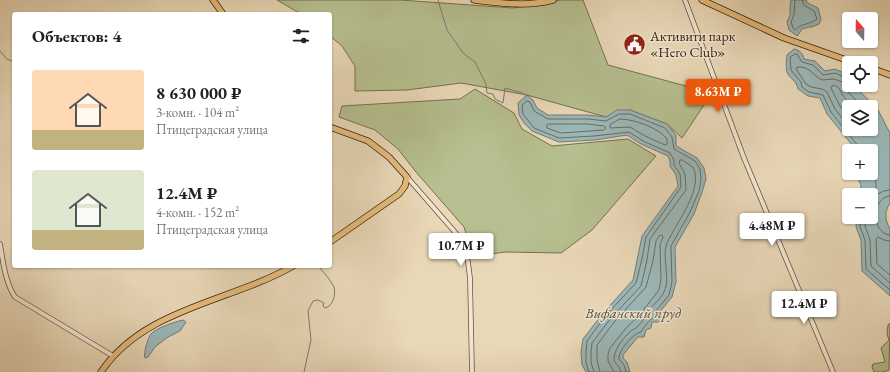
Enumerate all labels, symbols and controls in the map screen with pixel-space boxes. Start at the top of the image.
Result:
north arrow [842,12,878,48]
map controls [842,12,878,224]
text: Объектов: 4 [32,25,122,47]
icon: filters [290,25,312,47]
place label: Активити парк «Hero Club» [649,27,736,61]
public building icon: Активити парк «Hero Club» [622,31,648,57]
button: locate [842,56,878,92]
pin: 8.63M ₽ [681,79,755,113]
text: 8 630 000 ₽ [156,82,242,104]
text: 8.63M ₽ [695,83,741,100]
icon: home [64,86,112,134]
button: layers [842,100,878,136]
text: 3-комн. · 104 m² [156,104,239,121]
text: Птицеградская улица [156,121,268,138]
button: + [842,144,878,180]
text: 12.4M ₽ [156,182,217,204]
icon: home [64,186,112,234]
button: − [842,188,878,224]
text: 4-комн. · 152 m² [156,204,239,221]
pin: 4.48M ₽ [735,213,809,247]
text: 4.48M ₽ [749,217,795,234]
text: Птицеградская улица [156,221,268,238]
pin: 10.7M ₽ [424,233,498,267]
text: 10.7M ₽ [438,237,484,254]
pin: 12.4M ₽ [767,291,841,325]
text: 12.4M ₽ [781,295,827,312]
water label: Вифанский пруд [584,303,681,322]

